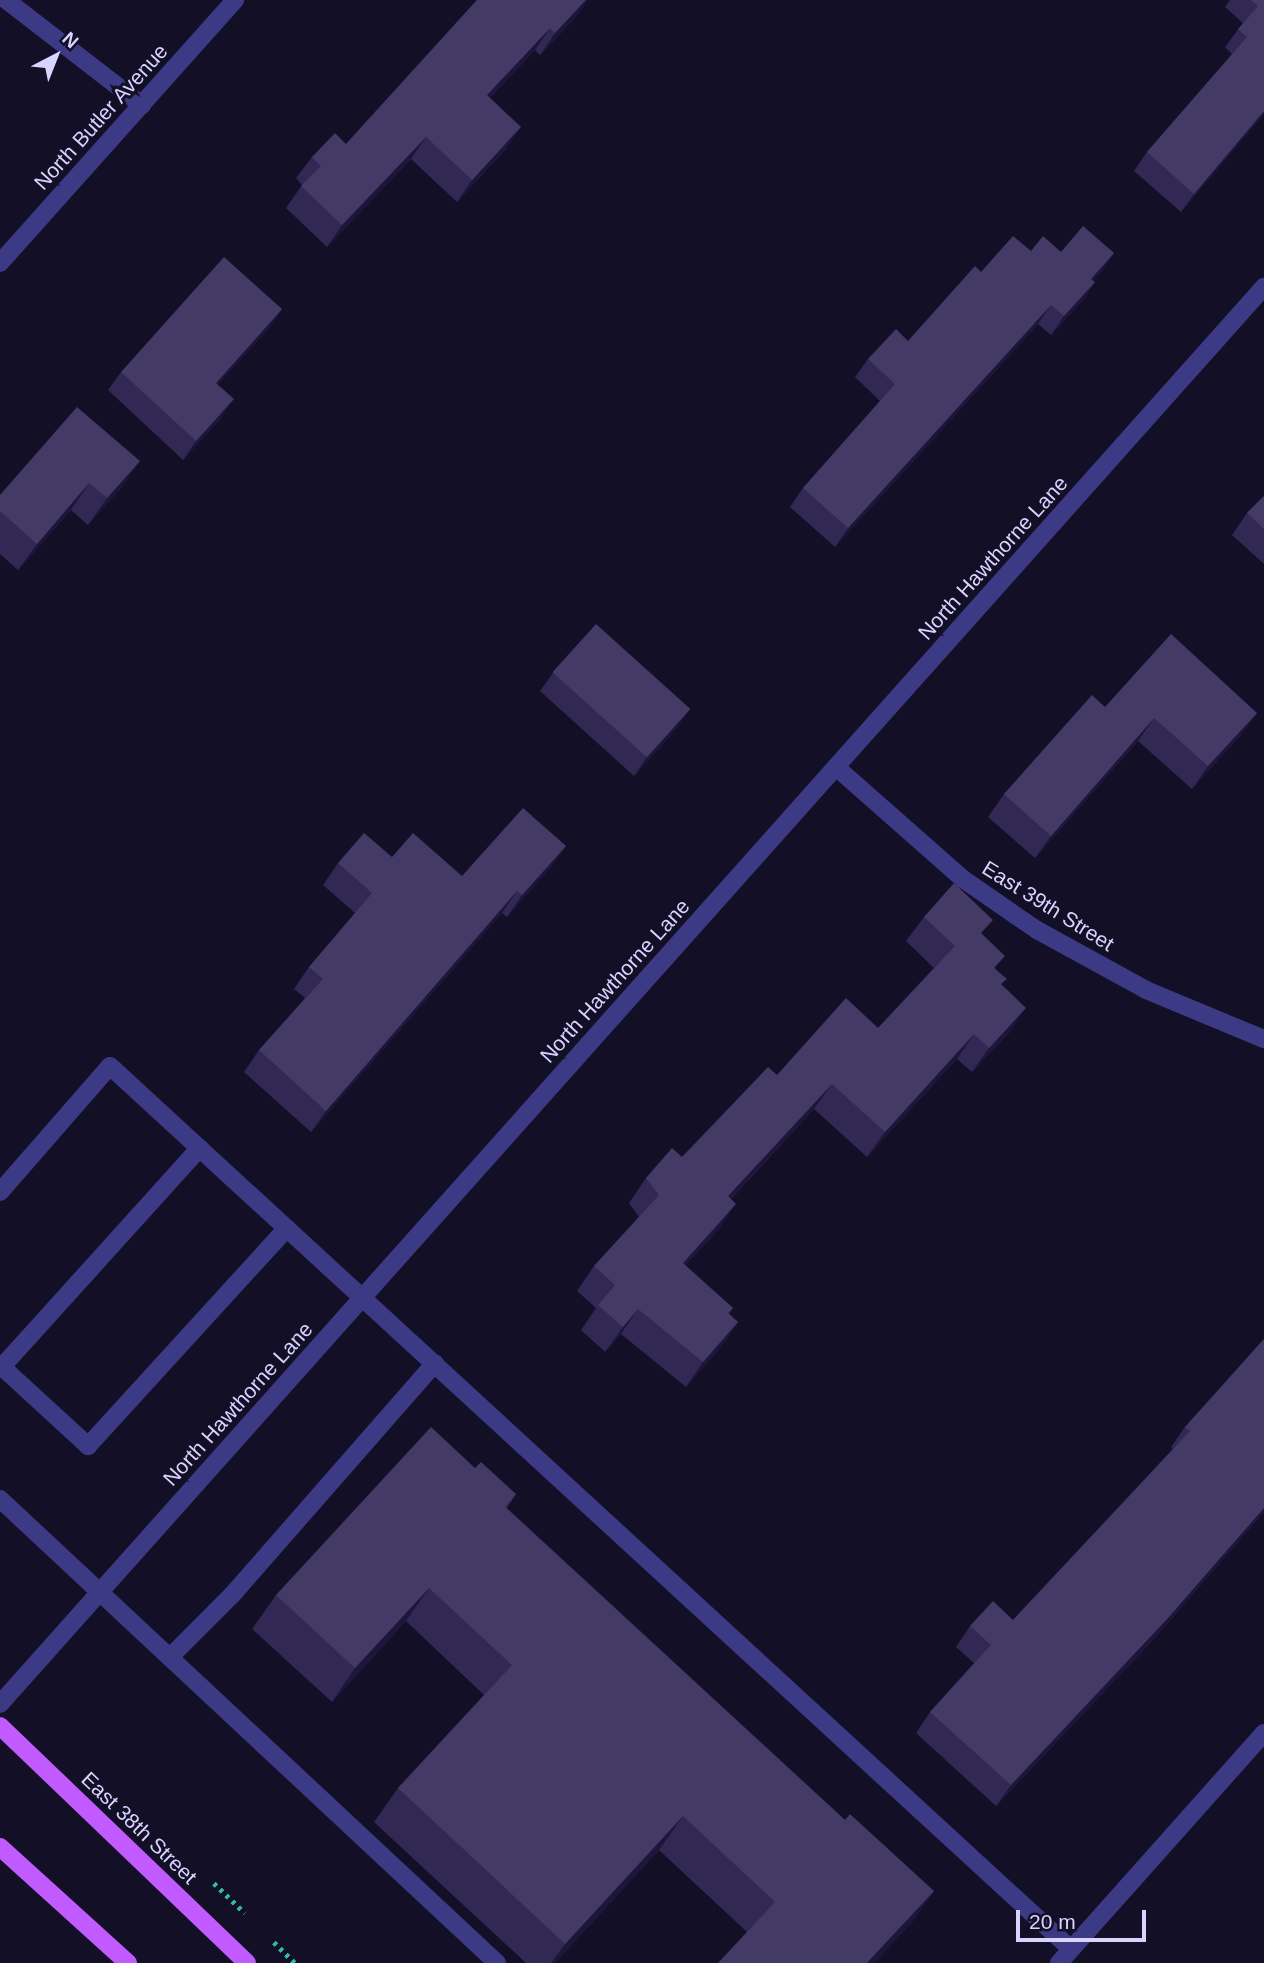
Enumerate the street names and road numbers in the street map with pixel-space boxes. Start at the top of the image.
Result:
street label: North Butler Avenue [28,38,174,196]
street label: North Hawthorne Lane [913,471,1073,645]
street label: East 39th Street [977,855,1119,957]
street label: North Hawthorne Lane [535,894,695,1068]
street label: North Hawthorne Lane [158,1317,318,1491]
street label: East 38th Street [76,1767,202,1889]

